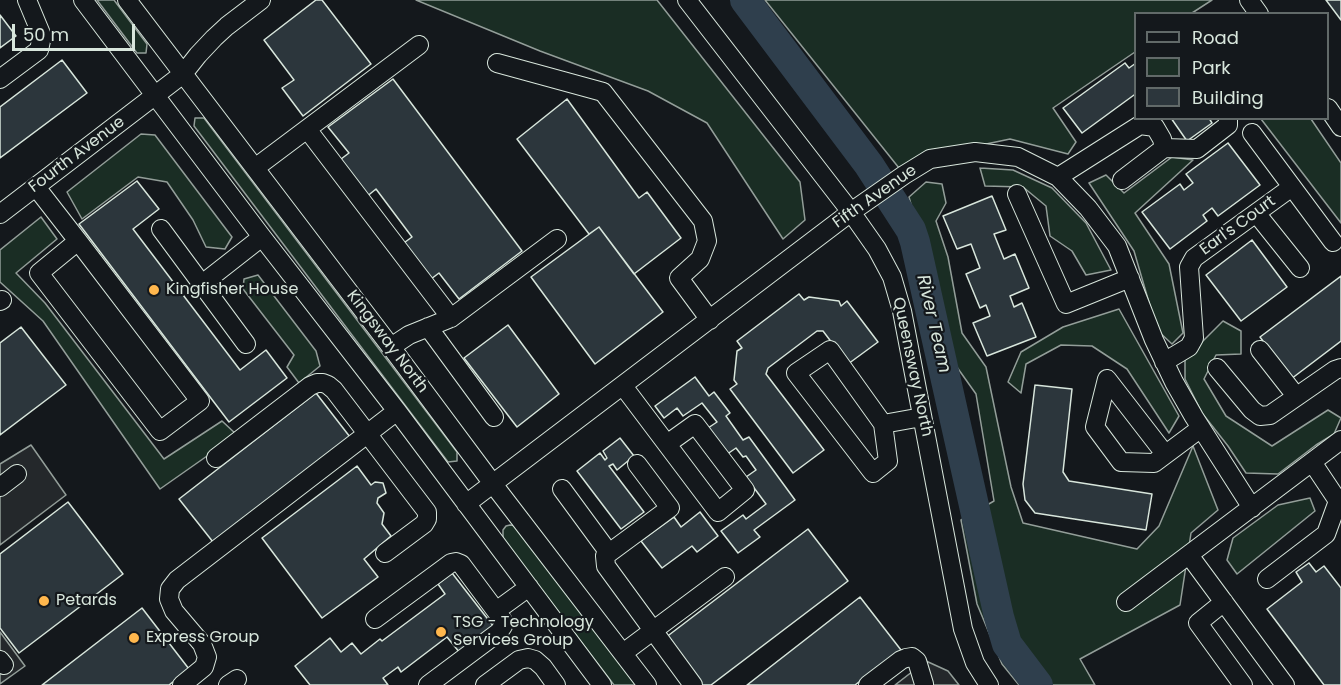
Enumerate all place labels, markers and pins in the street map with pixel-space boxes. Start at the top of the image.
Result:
place label: Kingfisher House [166,280,298,300]
marker: Kingfisher House [147,283,161,297]
place label: Petards [56,591,117,611]
marker: Petards [37,594,51,608]
place label: TSG - Technology Services Group [453,613,594,651]
marker: TSG - Technology Services Group [434,625,448,639]
place label: Express Group [146,628,259,648]
marker: Express Group [127,631,141,645]

